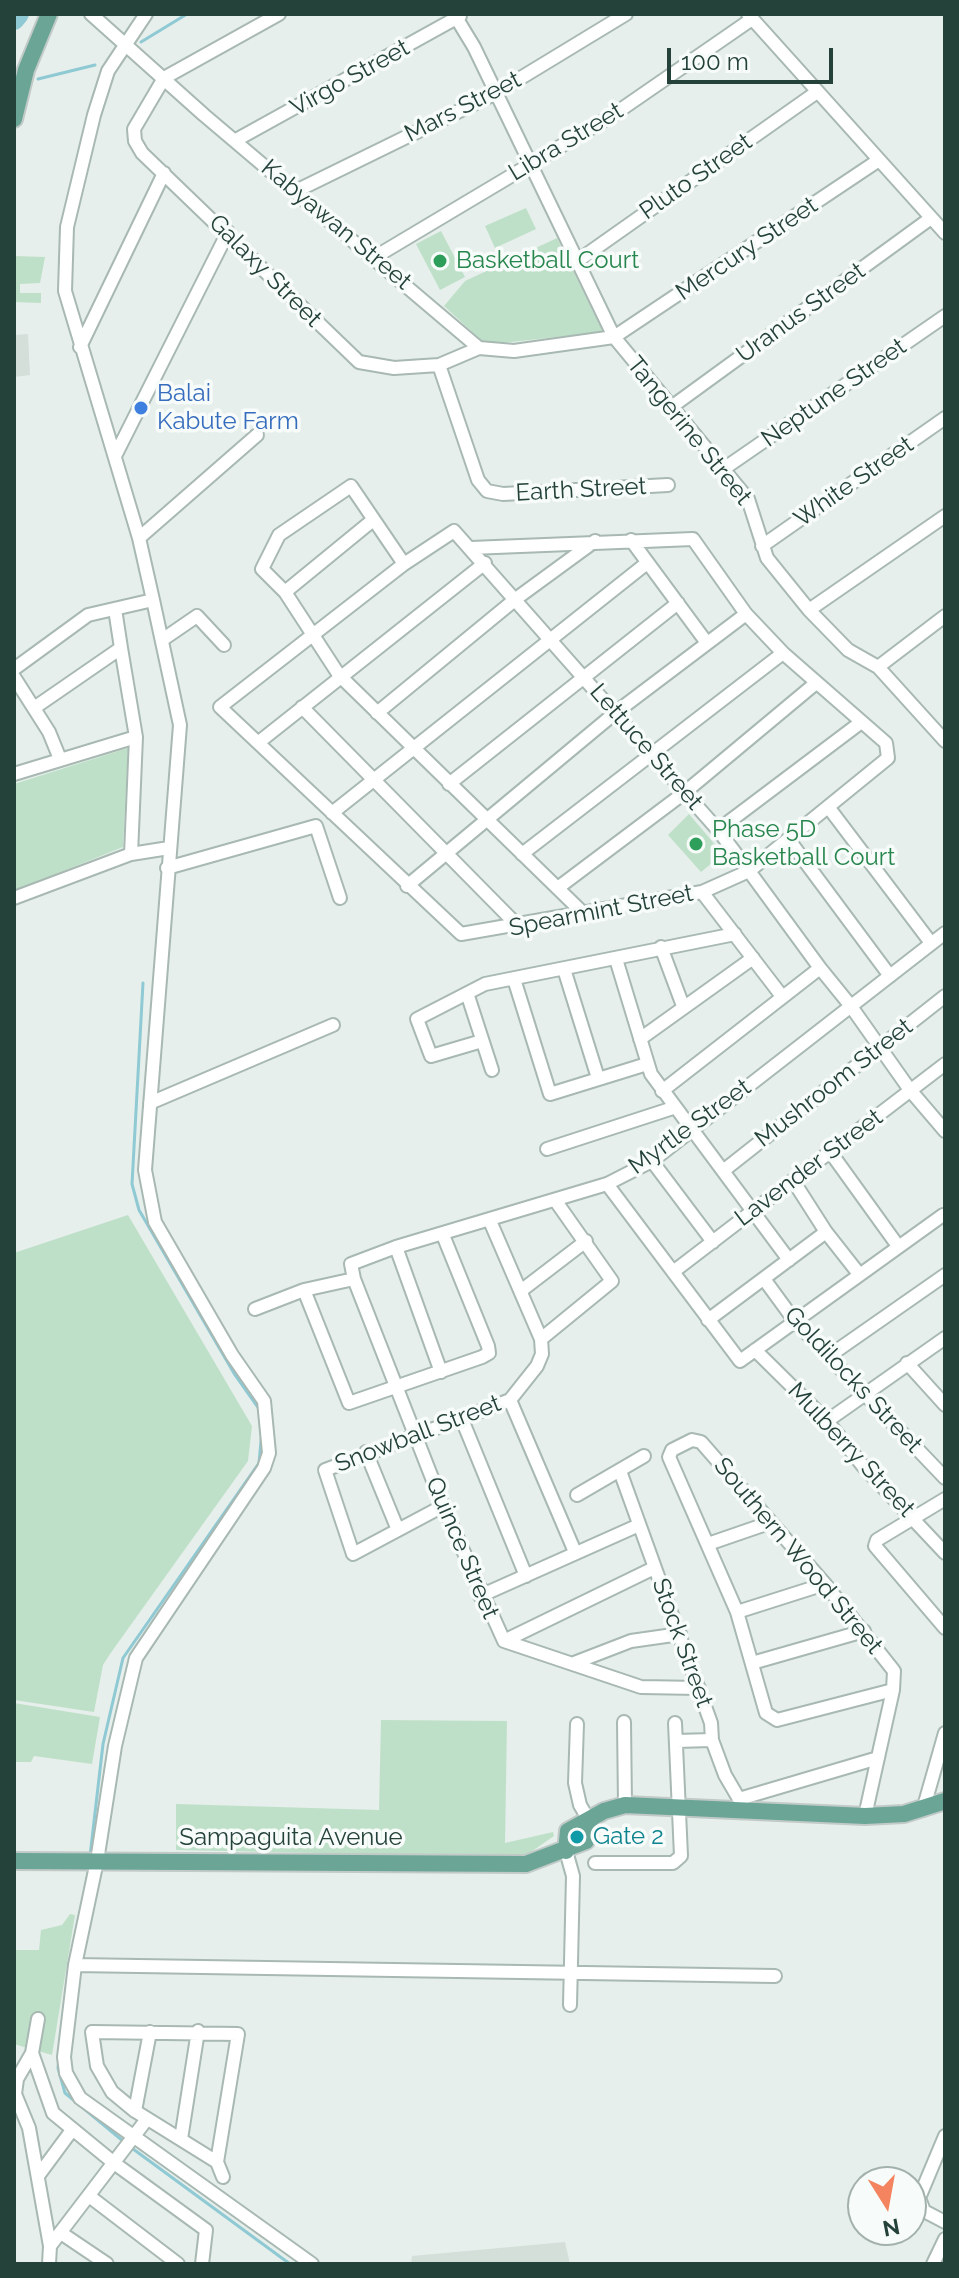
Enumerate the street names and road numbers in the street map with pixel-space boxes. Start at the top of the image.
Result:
street label: Virgo Street [286,34,414,122]
street label: Mars Street [400,65,526,149]
street label: Libra Street [504,97,628,187]
street label: Pluto Street [634,128,758,226]
street label: Kabyawan Street [255,154,417,296]
street label: Mercury Street [671,191,823,307]
street label: Galaxy Street [203,209,327,333]
street label: Uranus Street [731,257,871,369]
street label: Neptune Street [756,332,912,454]
street label: Tangerine Street [620,351,758,511]
street label: White Street [789,430,919,534]
street label: Earth Street [515,472,647,508]
street label: Lettuce Street [583,678,709,816]
street label: Spearmint Street [507,879,695,943]
street label: Mushroom Street [749,1012,919,1154]
street label: Myrtle Street [623,1073,757,1181]
street label: Lavender Street [730,1103,888,1233]
street label: Goldilocks Street [778,1301,928,1459]
street label: Mulberry Street [781,1377,921,1523]
street label: Snowball Street [331,1389,505,1479]
street label: Southern Wood Street [707,1452,889,1660]
street label: Quince Street [419,1473,505,1623]
street label: Stock Street [645,1575,719,1711]
street label: Sampaguita Avenue [179,1824,403,1852]

